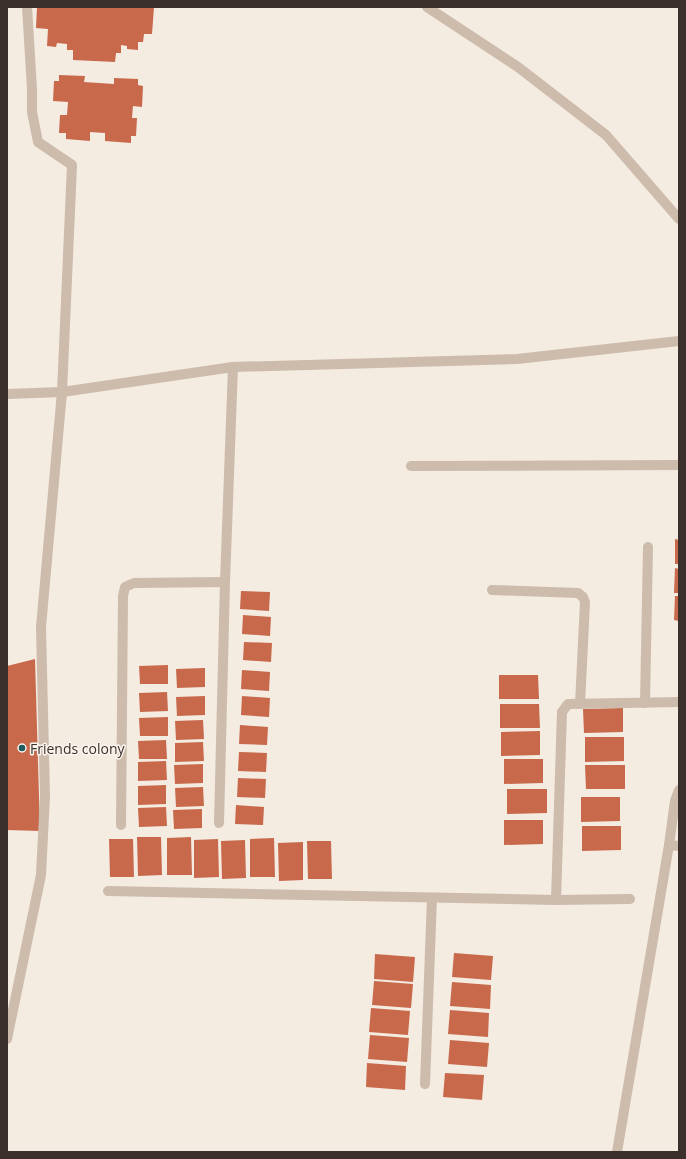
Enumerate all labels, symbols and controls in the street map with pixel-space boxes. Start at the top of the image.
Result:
place label: Friends colony [30,739,125,758]
marker: Friends colony [17,743,27,753]

